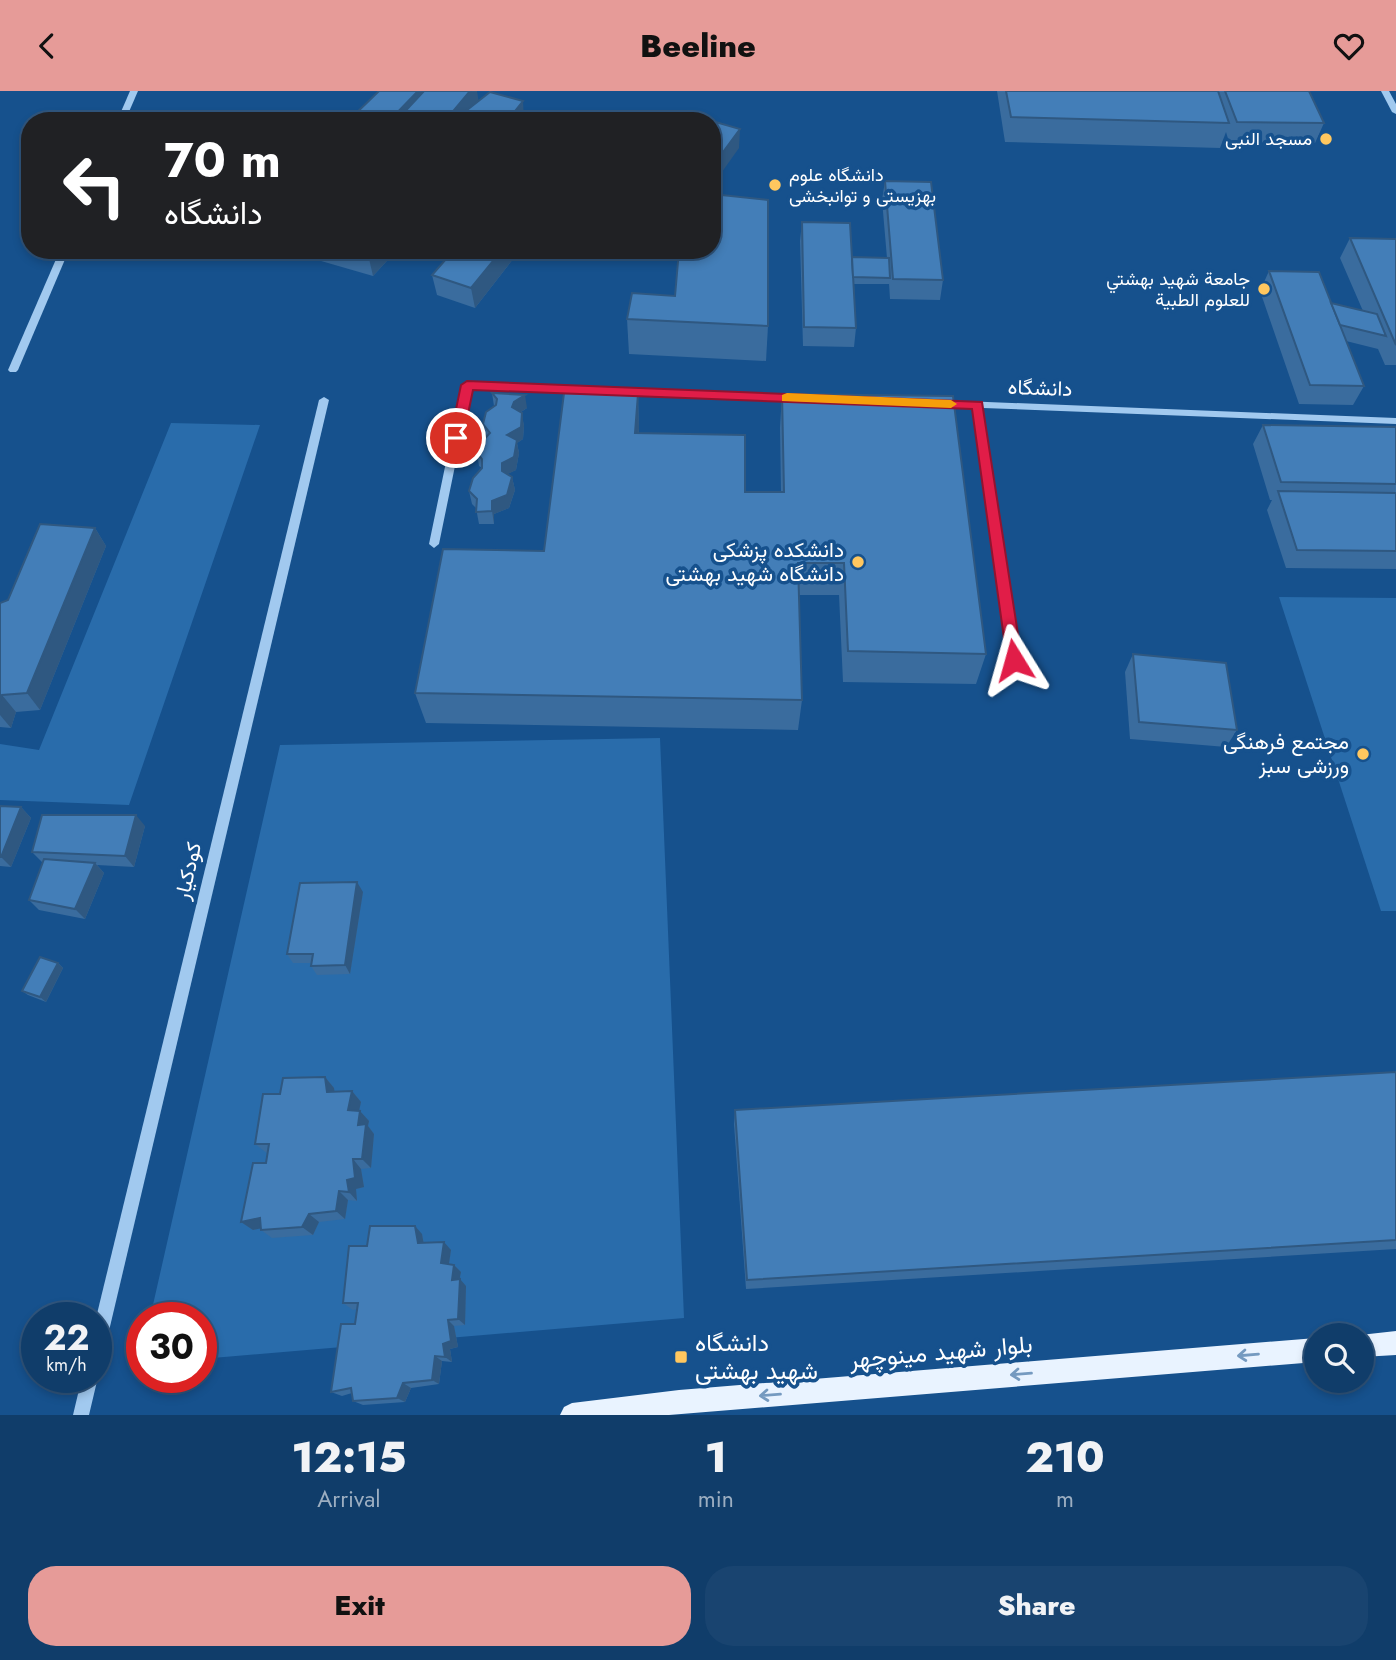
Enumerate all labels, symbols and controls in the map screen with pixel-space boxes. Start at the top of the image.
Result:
text: Beeline [640,23,756,69]
icon: back [28,27,66,65]
icon: heart [1330,27,1368,65]
text: 70 m [164,125,281,195]
place label: مسجد النبی [1225,126,1312,152]
marker: مسجد النبی [1318,131,1334,147]
icon: left [49,140,140,231]
place label: دانشگاه علوم بهزیستی و توانبخشی [789,162,936,209]
marker: دانشگاه علوم بهزیستی و توانبخشی [767,177,783,193]
text: دانشگاه [164,190,263,236]
place label: جامعة شهيد بهشتي للعلوم الطبية [1106,266,1250,313]
marker: جامعة شهيد بهشتي للعلوم الطبية [1256,281,1272,297]
street label: دانشگاه [1007,372,1073,404]
pin [426,408,486,468]
icon: arrive [437,419,475,457]
place label: دانشکده پزشکی دانشگاه شهید بهشتی [665,535,844,589]
marker: دانشکده پزشکی دانشگاه شهید بهشتی [850,554,866,570]
position arrow [977,623,1051,697]
place label: مجتمع فرهنگی ورزشی سبز [1223,727,1349,781]
marker: مجتمع فرهنگی ورزشی سبز [1355,746,1371,762]
street label: کودکیار [167,839,209,904]
speed limit sign: 30 [126,1302,217,1393]
text: 22 [44,1313,89,1363]
map controls [1304,1323,1374,1393]
button: search [1304,1323,1374,1393]
place label: دانشگاه شهید بهشتی [695,1325,818,1388]
street label: بلوار شهید مینوچهر [847,1326,1034,1377]
marker: دانشگاه شهید بهشتی [673,1349,689,1365]
one-way arrow [1237,1349,1260,1362]
text: km/h [46,1352,87,1378]
one-way arrow [1010,1368,1033,1381]
one-way arrow [759,1389,782,1402]
text: 12:15 [291,1427,406,1488]
text: 1 [705,1427,727,1488]
text: 210 [1025,1427,1105,1488]
text: Arrival [317,1482,381,1516]
text: min [698,1482,734,1516]
text: m [1056,1482,1074,1516]
button: Exit [28,1566,691,1646]
button: Share [705,1566,1368,1646]

